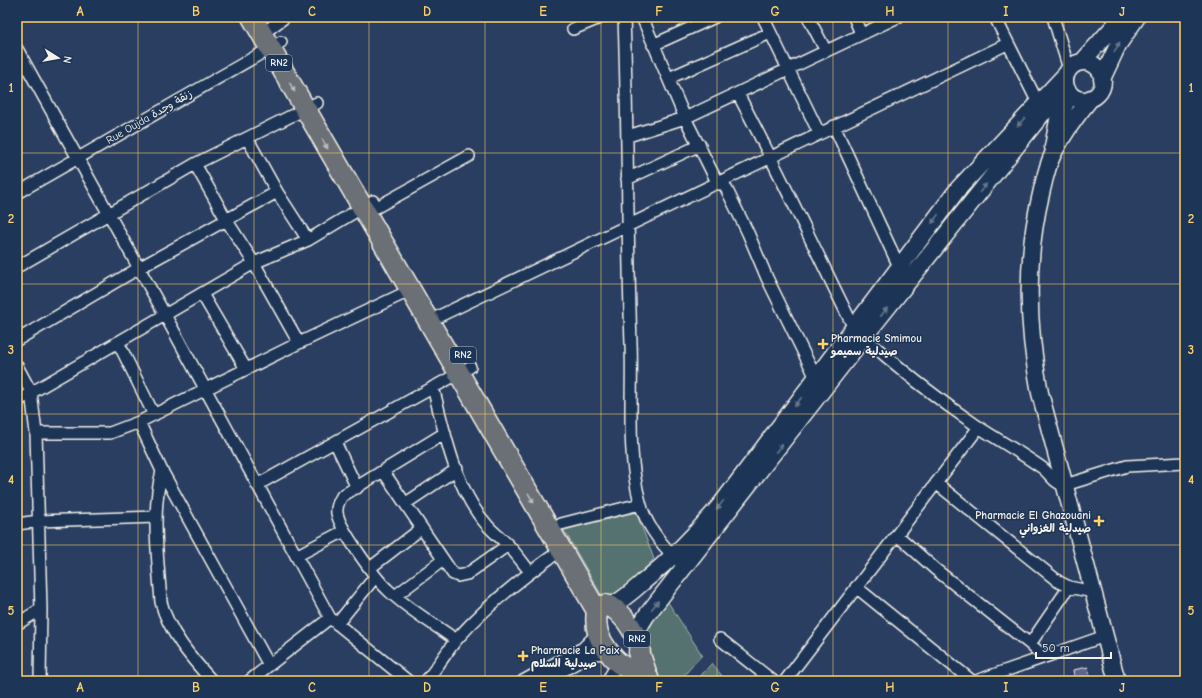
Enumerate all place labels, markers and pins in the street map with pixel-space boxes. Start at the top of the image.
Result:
place label: Pharmacie Smimou صيدلية سميمو [830,332,922,359]
marker: Pharmacie Smimou صيدلية سميمو [818,339,828,349]
place label: Pharmacie El Ghazouani صيدلية الغزواني [975,509,1091,538]
marker: Pharmacie El Ghazouani صيدلية الغزواني [1094,516,1104,526]
place label: Pharmacie La Paix صيدلية السلام [531,644,620,672]
marker: Pharmacie La Paix صيدلية السلام [518,651,528,661]

